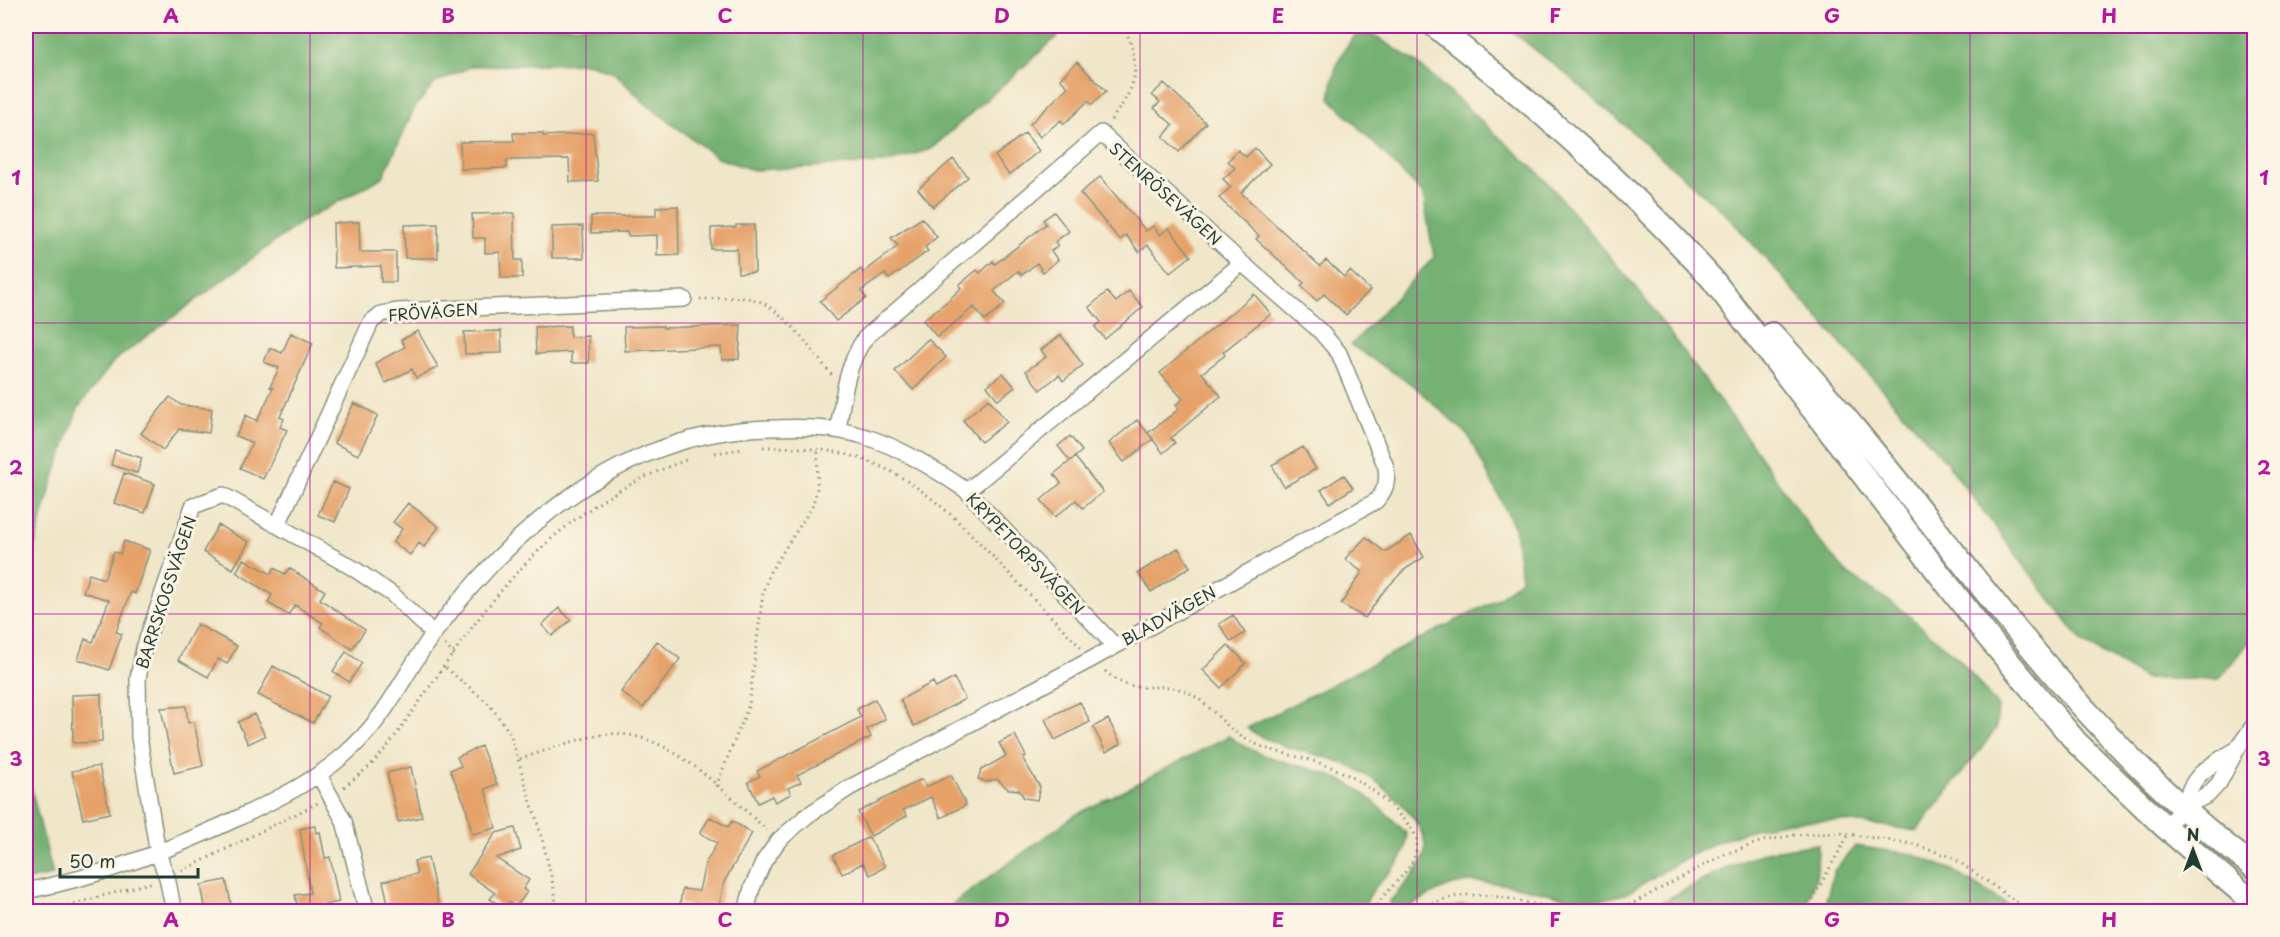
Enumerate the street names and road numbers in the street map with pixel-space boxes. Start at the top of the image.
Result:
street label: STENRÖSEVÄGEN [1104,136,1228,250]
street label: FRÖVÄGEN [387,296,479,326]
street label: KRYPETORPSVÄGEN [961,487,1091,619]
street label: BARRSKOGSVÄGEN [129,512,201,672]
street label: BLADVÄGEN [1116,579,1220,651]

